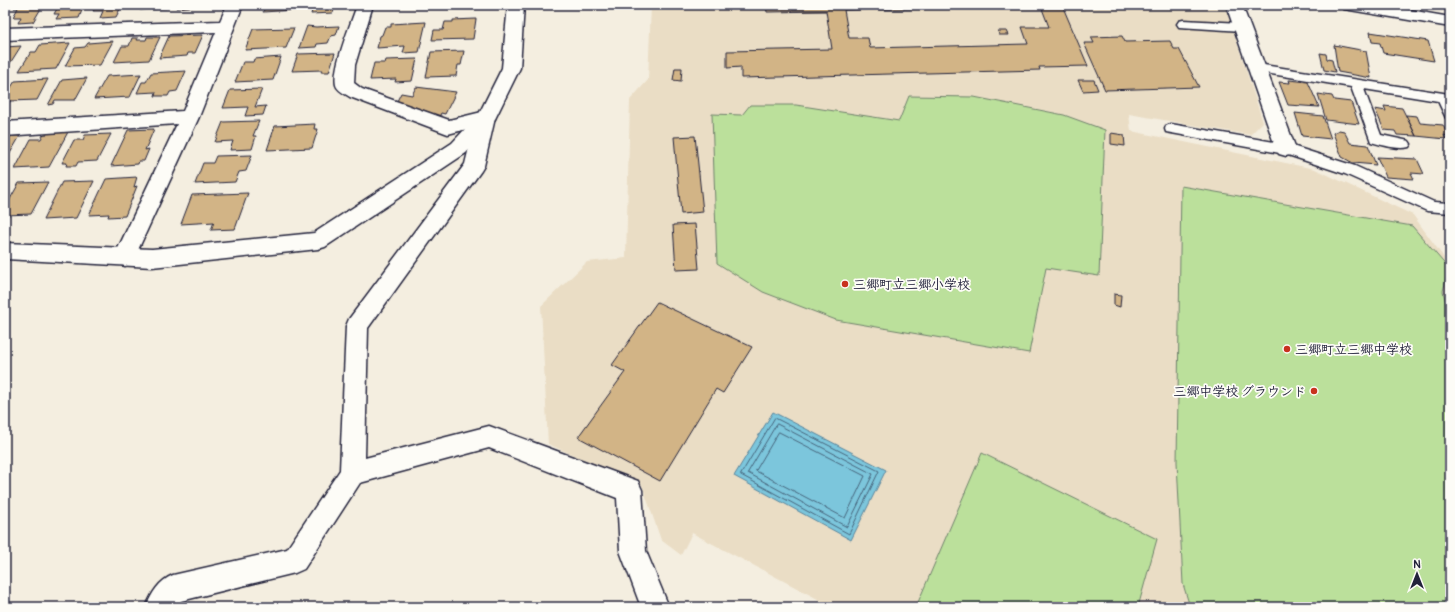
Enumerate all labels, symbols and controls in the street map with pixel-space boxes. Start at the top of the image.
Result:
place label: 三郷町立三郷小学校 [853,277,970,293]
marker: 三郷町立三郷小学校 [840,279,850,289]
place label: 三郷町立三郷中学校 [1295,342,1412,358]
marker: 三郷町立三郷中学校 [1282,344,1292,354]
place label: 三郷中学校 グラウンド [1173,384,1306,400]
marker: 三郷中学校 グラウンド [1309,386,1319,396]
north arrow [1397,554,1437,594]
text: N [1413,558,1421,571]

